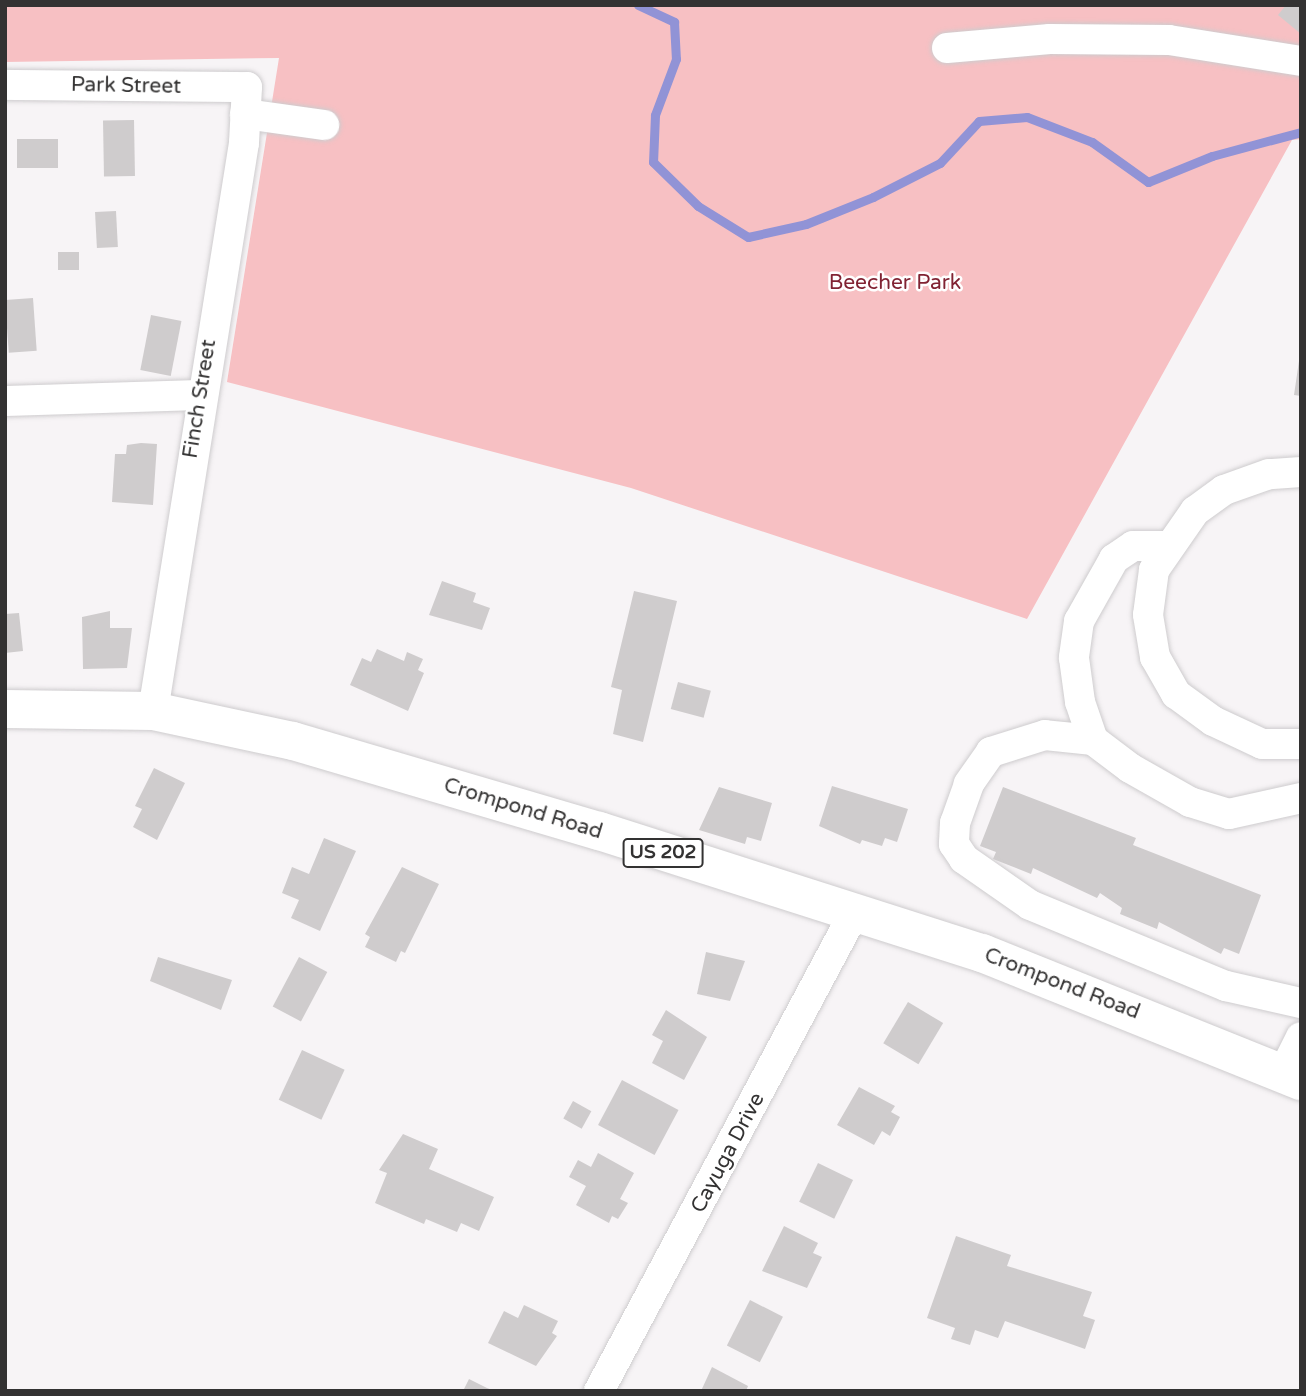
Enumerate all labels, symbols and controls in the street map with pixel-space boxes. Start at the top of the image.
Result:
street label: Park Street [71,72,181,100]
park label: Beecher Park [829,270,961,296]
street label: Finch Street [178,338,222,460]
street label: Crompond Road [441,773,605,845]
road number: US 202 [621,838,705,868]
street label: Crompond Road [981,943,1143,1025]
street label: Cayuga Drive [686,1089,770,1217]

